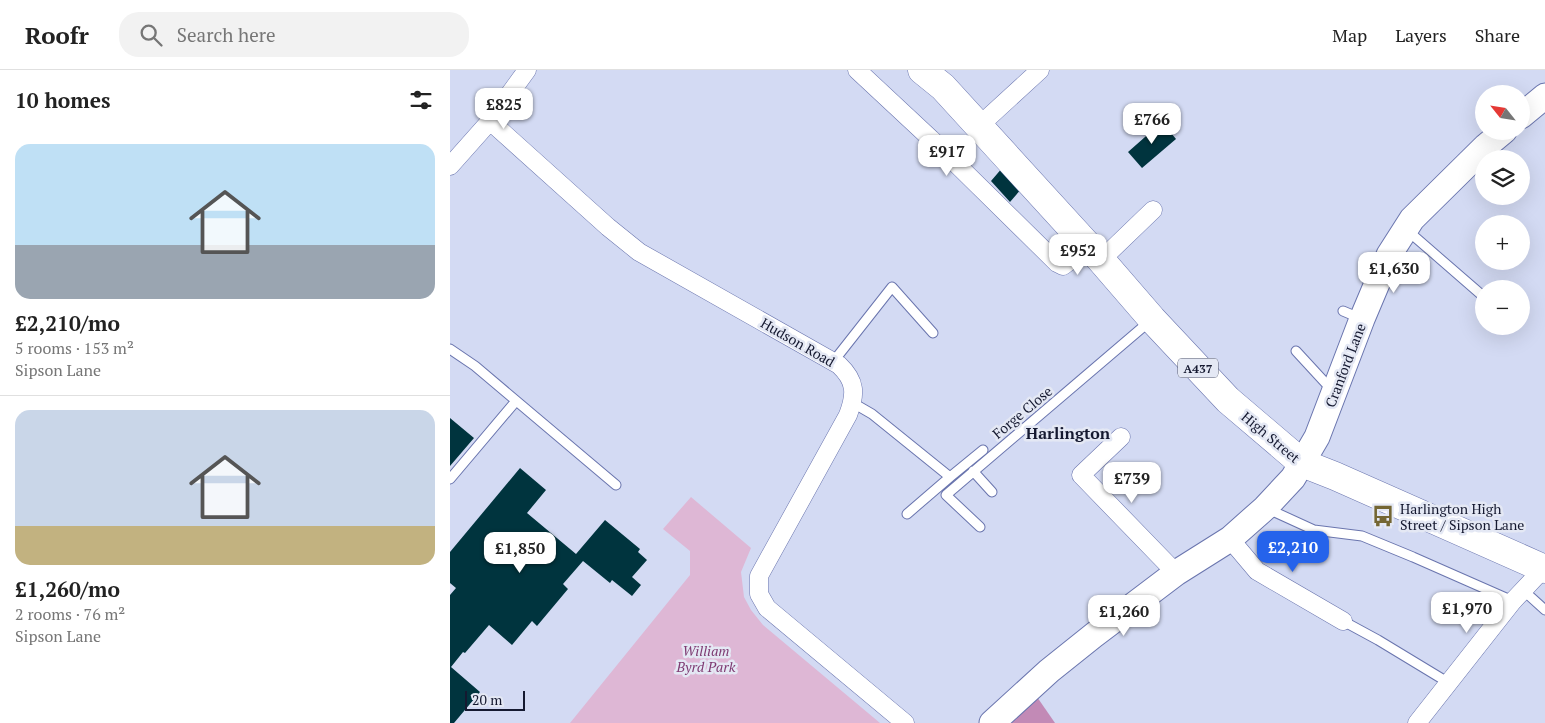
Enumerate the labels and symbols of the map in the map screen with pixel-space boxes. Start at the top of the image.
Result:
north arrow [1475,85,1530,140]
pin: £825 [474,88,534,130]
pin: £766 [1122,102,1182,145]
pin: £917 [917,134,977,177]
pin: £952 [1048,234,1108,276]
pin: £1,630 [1353,252,1435,294]
street label: Hudson Road [757,313,839,371]
street label: Cranford Lane [1320,320,1370,410]
road number: A437 [1178,358,1218,378]
street label: Forge Close [988,381,1056,443]
street label: High Street [1238,407,1305,468]
district label: Harlington [1026,422,1111,444]
pin: £739 [1102,462,1162,504]
place label: Harlington High Street / Sipson Lane [1400,499,1524,534]
bus stop icon: Harlington High Street / Sipson Lane [1370,503,1396,529]
pin: £2,210 [1252,530,1334,573]
pin: £1,850 [479,532,561,574]
pin: £1,970 [1426,592,1508,634]
pin: £1,260 [1083,594,1165,637]
park label: William Byrd Park [676,641,736,676]
scale bar [465,688,525,711]

